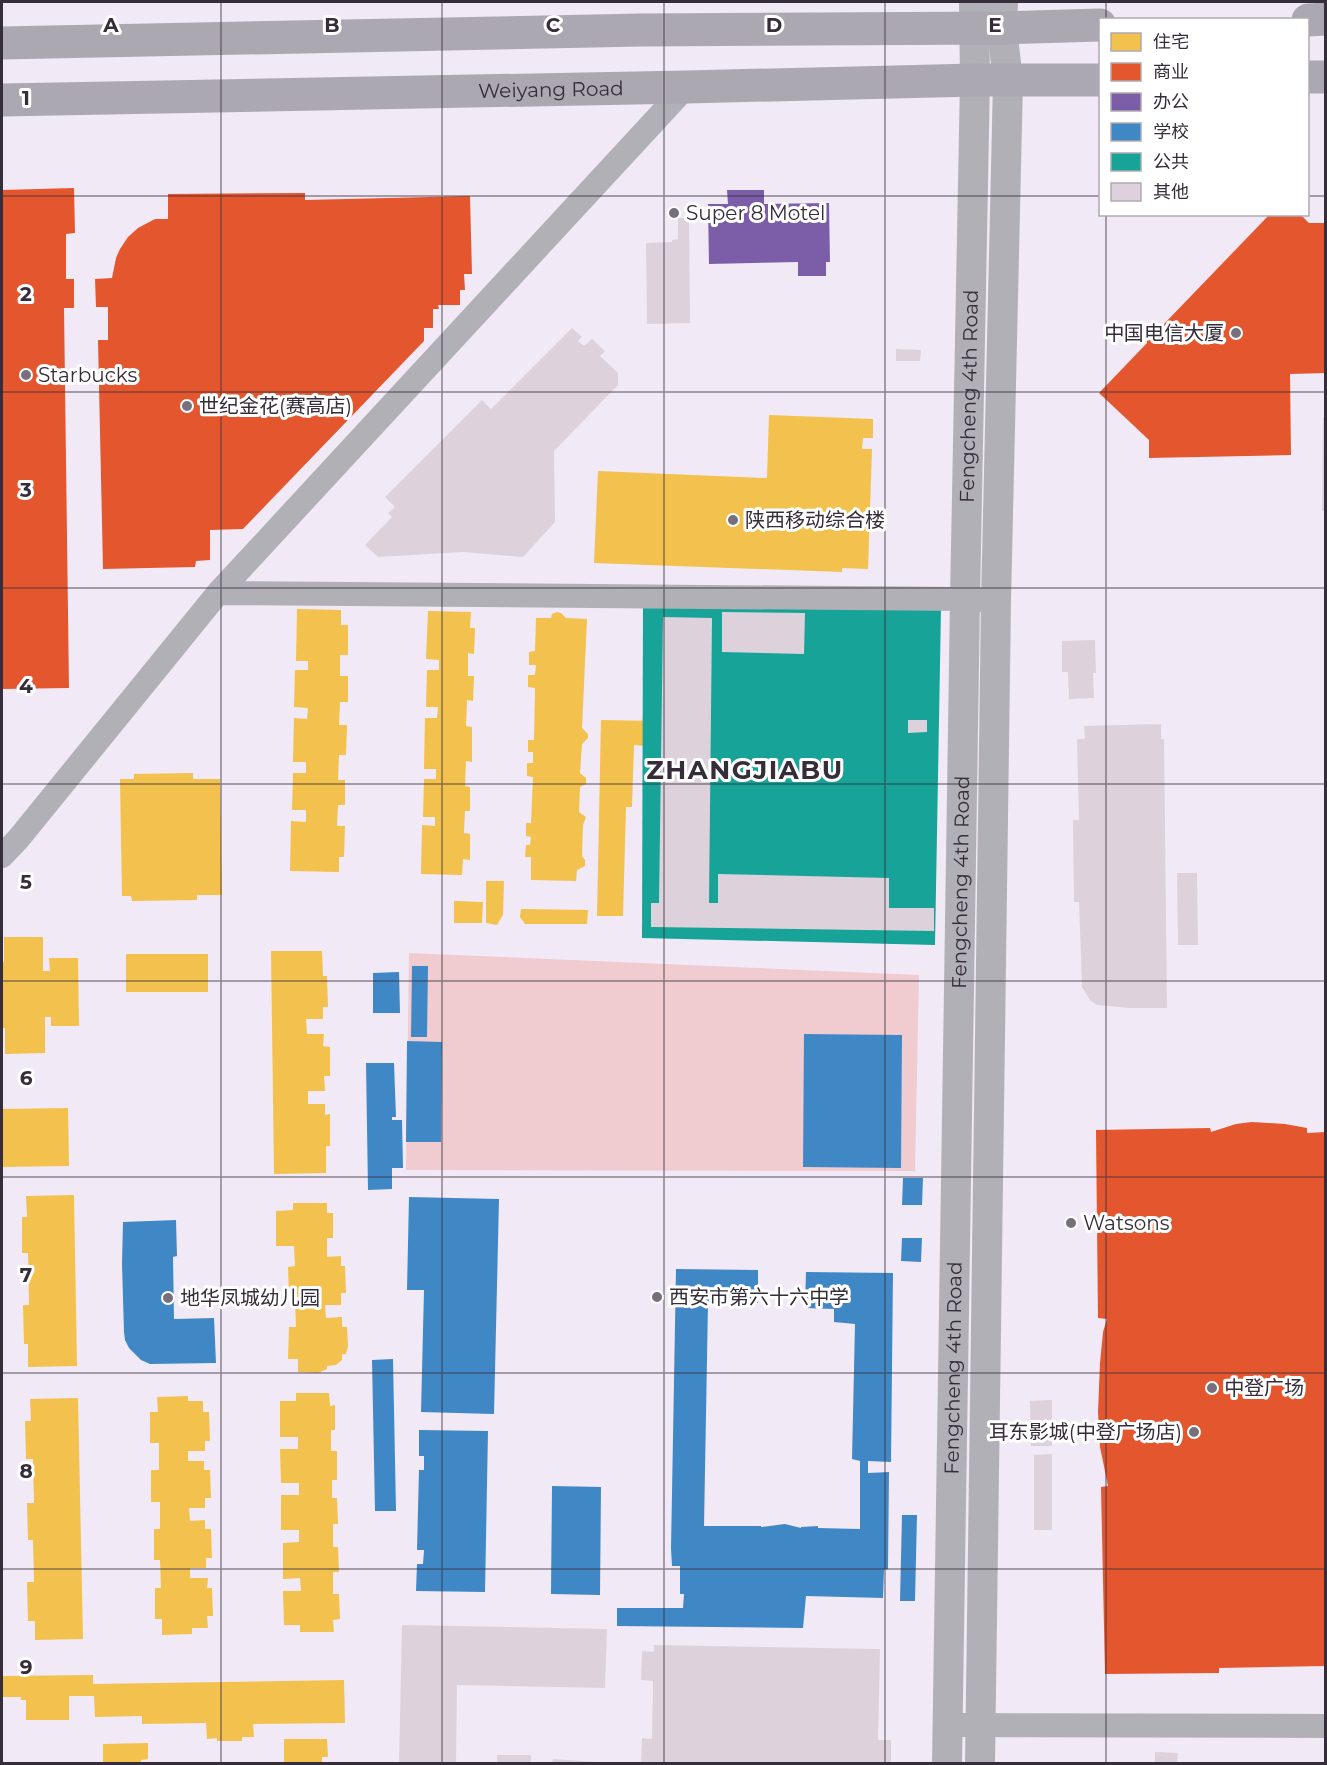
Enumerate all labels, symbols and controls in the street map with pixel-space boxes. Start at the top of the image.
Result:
text: A [102,13,119,37]
text: B [324,13,340,37]
text: C [546,13,561,37]
text: D [766,13,782,37]
text: E [988,13,1002,37]
legend [1099,18,1309,216]
text: 住宅 [1153,31,1189,53]
text: 商业 [1153,61,1189,83]
street label: Weiyang Road [478,76,624,103]
text: 1 [22,86,30,110]
text: 办公 [1153,91,1189,113]
text: 学校 [1153,121,1189,143]
text: 公共 [1153,151,1189,173]
text: 其他 [1153,181,1189,203]
place label: Super 8 Motel [686,201,825,225]
marker: Super 8 Motel [667,206,681,220]
text: 2 [20,282,32,306]
street label: Fengcheng 4th Road [955,289,983,503]
place label: 中国电信大厦 [1104,321,1224,345]
marker: 中国电信大厦 [1229,326,1243,340]
place label: Starbucks [38,363,137,387]
marker: Starbucks [19,368,33,382]
place label: 世纪金花(赛高店) [199,394,352,418]
marker: 世纪金花(赛高店) [180,399,194,413]
text: 3 [19,478,32,502]
place label: 陕西移动综合楼 [745,508,885,532]
marker: 陕西移动综合楼 [726,513,740,527]
text: 4 [19,674,33,698]
district label: ZHANGJIABU [646,754,844,786]
street label: Fengcheng 4th Road [947,775,974,989]
text: 5 [20,870,32,894]
text: 6 [20,1066,33,1090]
place label: Watsons [1083,1211,1170,1235]
marker: Watsons [1064,1216,1078,1230]
street label: Fengcheng 4th Road [939,1261,967,1475]
text: 7 [20,1263,32,1287]
place label: 西安市第六十六中学 [669,1285,849,1309]
place label: 地华凤城幼儿园 [180,1286,320,1310]
marker: 西安市第六十六中学 [650,1290,664,1304]
marker: 地华凤城幼儿园 [161,1291,175,1305]
place label: 中登广场 [1224,1376,1304,1400]
marker: 中登广场 [1205,1381,1219,1395]
place label: 耳东影城(中登广场店) [989,1420,1182,1444]
marker: 耳东影城(中登广场店) [1187,1425,1201,1439]
text: 8 [19,1459,33,1483]
text: 9 [20,1655,32,1679]

